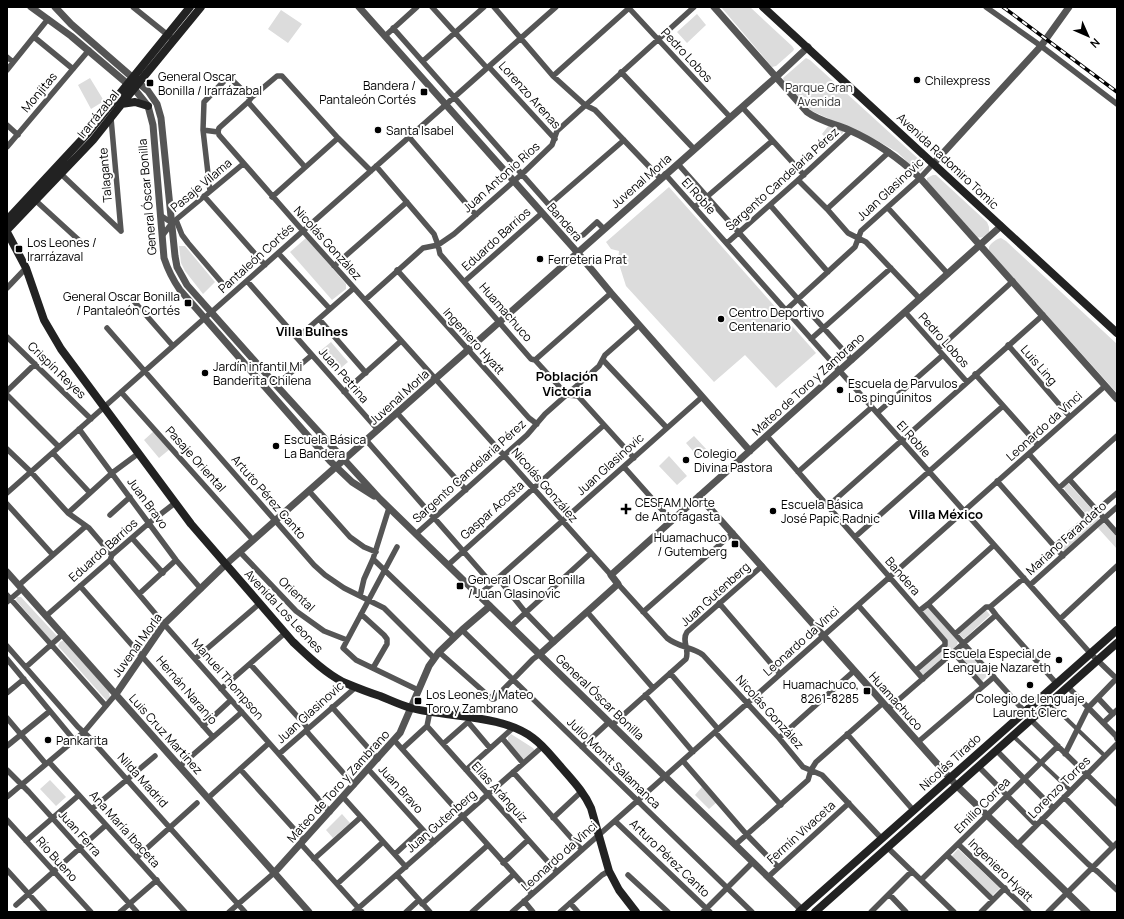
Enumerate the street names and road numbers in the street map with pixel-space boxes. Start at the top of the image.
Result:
street label: Pedro Lobos [657,24,717,86]
street label: Lorenzo Arenas [495,58,565,132]
street label: Monjitas [17,68,61,116]
street label: Irarrázabal [73,86,123,142]
street label: Avenida Radomiro Tomic [893,109,1003,213]
street label: Sargento Candelaria Pérez [722,123,842,235]
street label: General Óscar Bonilla [133,138,161,256]
street label: Juan Antonio Ríos [459,138,543,216]
street label: Talagante [94,147,116,203]
street label: Juvenal Morla [607,150,675,212]
street label: Juan Glasinovic [853,153,927,224]
street label: Pasaje Vilama [167,154,235,216]
street label: El Roble [678,174,720,218]
street label: Bandera [543,199,587,245]
street label: Nicolás González [290,202,366,284]
street label: Eduardo Barrios [458,203,534,275]
street label: Pantaleón Cortés [214,219,298,297]
street label: Huamachuco [476,279,536,345]
street label: Ingeniero Hyatt [439,304,509,378]
street label: Pedro Lobos [915,309,973,371]
street label: Mateo de Toro y Zambrano [748,329,868,439]
street label: Crispín Reyes [24,338,90,402]
street label: Luis Ling [1017,341,1061,389]
street label: Juan Petrina [315,343,373,407]
street label: Juvenal Morla [365,365,433,429]
street label: Leonardo da Vinci [1002,387,1086,465]
street label: Sargento Candelaria Pérez [409,415,529,527]
street label: El Roble [893,417,935,461]
street label: Pasaje Oriental [162,422,230,496]
street label: Juan Glasinovic [573,429,648,499]
street label: Nicolás González [508,444,582,526]
street label: Artuto Pérez Canto [228,451,310,543]
street label: Juan Bravo [124,474,172,532]
street label: Gaspar Acosta [456,477,528,543]
street label: Mariano Farandato [1022,497,1110,579]
street label: Eduardo Barrios [65,514,141,586]
street label: Bandera [881,553,925,599]
street label: Juan Gutenberg [676,558,754,630]
street label: Avenida Los Leones [241,566,327,656]
street label: Oriental [275,573,319,615]
street label: Leonardo da Vinci [759,602,843,680]
street label: Juvenal Morla [108,610,166,680]
street label: Manuel Thompson [188,635,268,723]
street label: General Óscar Bonilla [552,650,648,744]
street label: Hernán Naranjo [152,652,222,728]
street label: Huamachuco [865,668,927,734]
street label: Nicolás González [732,671,808,753]
street label: Juan Glasinovic [273,677,348,747]
street label: Luis Cruz Martínez [125,690,207,778]
street label: Julio Montt Salamanca [563,714,665,812]
street label: Mateo de Toro y Zambrano [283,726,393,846]
street label: Nicolás Tirado [915,730,985,794]
street label: Nilda Madrid [114,749,172,811]
street label: Lorenzo Torres [1024,752,1094,822]
street label: Elías Aránguiz [468,758,532,826]
street label: Juan Bravo [375,761,427,817]
street label: Emilio Correa [950,773,1014,837]
street label: Juan Gutenberg [402,786,480,856]
street label: Ana María Ibaceta [86,787,164,871]
street label: Fermín Vivaceta [763,797,839,867]
street label: Juan Ferra [55,806,105,860]
street label: Arturo Pérez Canto [626,815,714,901]
street label: Leonardo da Vinci [517,817,601,895]
street label: Río Bueno [32,833,82,885]
street label: Ingeniero Hyatt [965,835,1037,905]

